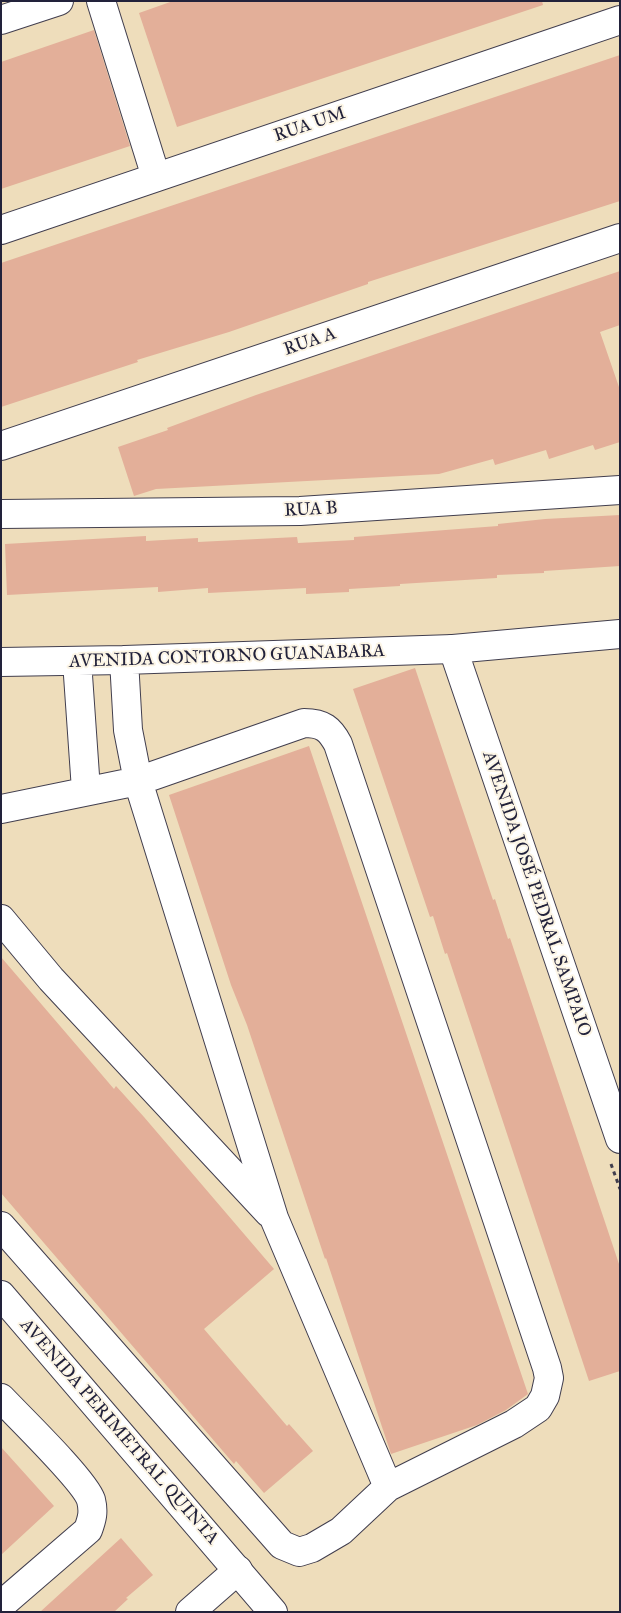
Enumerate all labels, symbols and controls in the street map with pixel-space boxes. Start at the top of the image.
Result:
street label: RUA UM [271,103,349,147]
street label: RUA A [281,323,339,361]
street label: RUA B [284,498,338,522]
street label: AVENIDA CONTORNO GUANABARA [69,641,385,673]
street label: AVENIDA JOSÉ PEDRAL SAMPAIO [477,749,595,1039]
street label: AVENIDA PERIMETRAL QUINTA [15,1315,223,1549]

